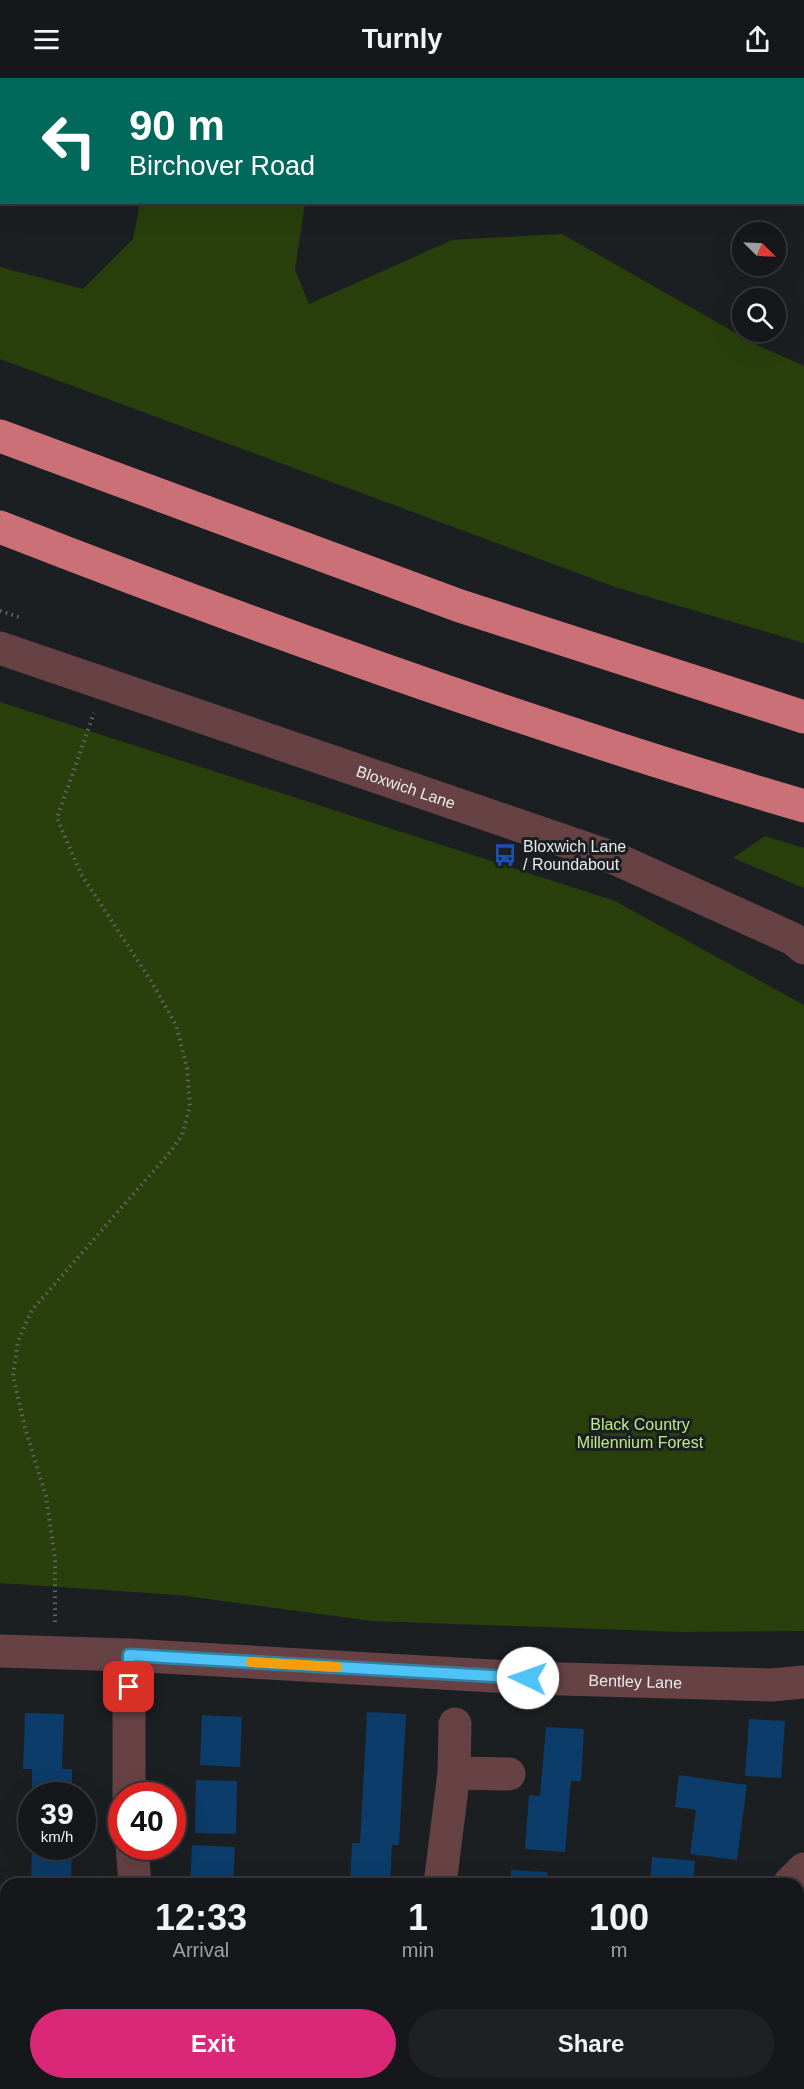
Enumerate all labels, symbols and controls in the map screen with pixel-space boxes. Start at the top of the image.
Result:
icon: menu [30,23,63,56]
icon: share [741,23,774,56]
text: Turnly [362,24,442,54]
icon: left [30,102,108,180]
text: 90 m [129,102,225,149]
text: Birchover Road [129,151,315,181]
north arrow [732,222,786,276]
map controls [732,222,786,342]
button: search [732,288,786,342]
street label: Bloxwich Lane [354,763,457,812]
place label: Bloxwich Lane / Roundabout [523,838,626,873]
bus stop icon: Bloxwich Lane / Roundabout [492,842,518,868]
park label: Black Country Millennium Forest [577,1416,704,1451]
position arrow [496,1646,560,1710]
pin [103,1661,154,1712]
icon: arrive [112,1670,145,1703]
street label: Bentley Lane [588,1672,682,1691]
speed limit sign: 40 [108,1782,186,1860]
text: 39 [40,1797,74,1830]
text: km/h [41,1828,73,1845]
text: 12:33 [155,1897,247,1938]
text: 1 [408,1897,428,1938]
text: 100 [589,1897,649,1938]
text: Arrival [173,1939,229,1961]
text: min [402,1939,434,1961]
text: m [611,1939,627,1961]
button: Exit [30,2009,396,2078]
button: Share [408,2009,774,2078]

